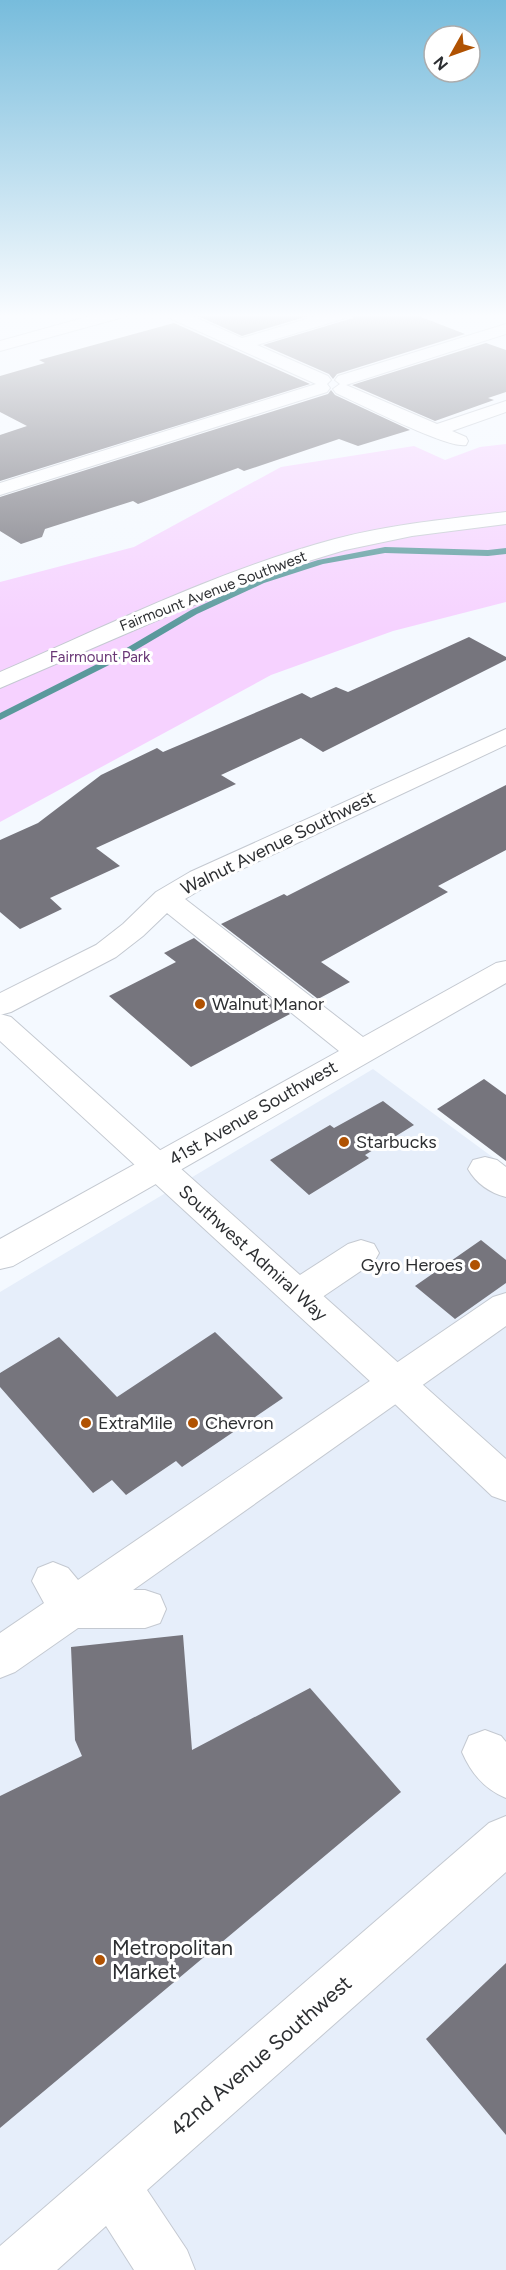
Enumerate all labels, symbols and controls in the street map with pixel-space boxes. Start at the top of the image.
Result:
north arrow [422,24,482,84]
text: N [430,52,452,74]
street label: Fairmount Avenue Southwest [117,547,309,635]
park label: Fairmount Park [50,648,151,666]
street label: Walnut Avenue Southwest [177,786,379,900]
place label: Walnut Manor [212,993,324,1015]
marker: Walnut Manor [193,997,207,1011]
street label: 41st Avenue Southwest [165,1056,341,1170]
place label: Starbucks [356,1131,437,1153]
marker: Starbucks [337,1135,351,1149]
street label: Southwest Admiral Way [174,1180,332,1326]
place label: Gyro Heroes [361,1254,463,1276]
marker: Gyro Heroes [468,1258,482,1272]
place label: ExtraMile [98,1412,173,1434]
place label: Chevron [205,1412,274,1434]
marker: ExtraMile [79,1416,93,1430]
marker: Chevron [186,1416,200,1430]
place label: Metropolitan Market [112,1935,233,1984]
marker: Metropolitan Market [93,1953,107,1967]
street label: 42nd Avenue Southwest [165,1970,356,2141]

